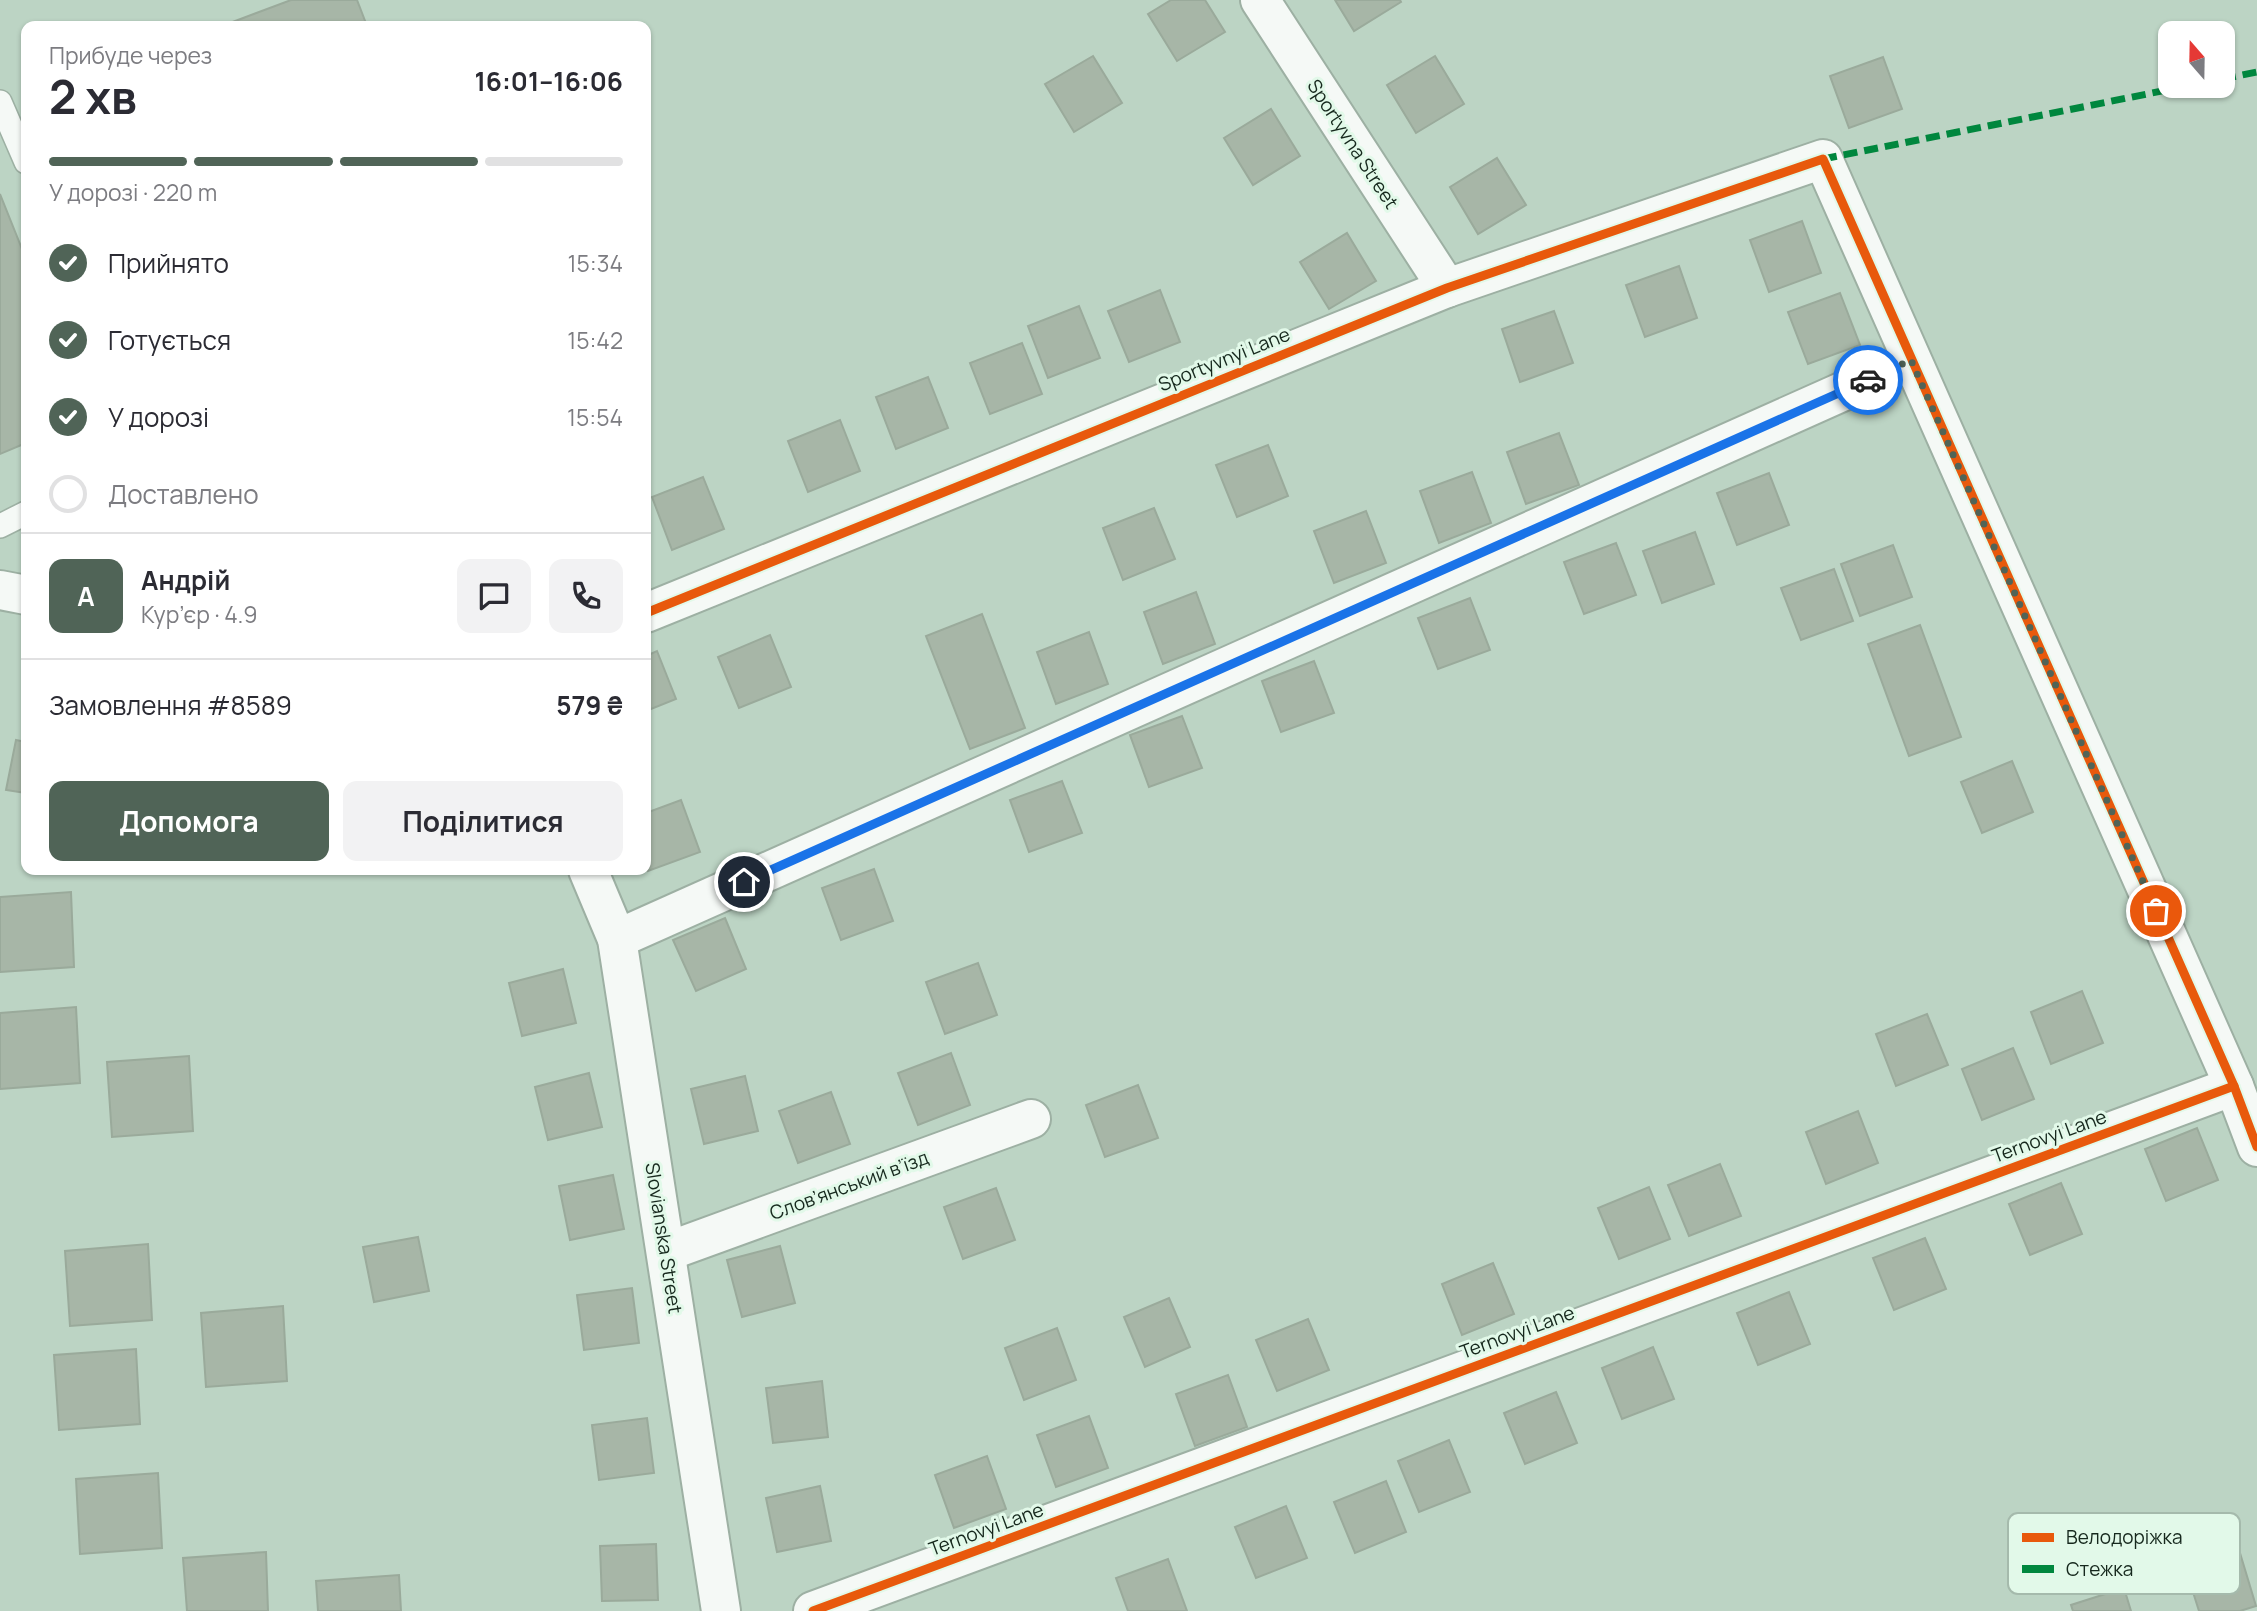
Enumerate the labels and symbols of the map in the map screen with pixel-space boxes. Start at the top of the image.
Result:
north arrow [2158,21,2235,98]
street label: Sportyvna Street [1301,74,1405,214]
street label: Sportyvnyi Lane [1154,321,1294,397]
courier [1833,345,1903,415]
pin [714,852,774,912]
pin [2126,881,2186,941]
street label: Ternovyi Lane [1988,1103,2110,1169]
street label: Слов’янський в’їзд [766,1144,932,1226]
street label: Slovianska Street [639,1161,689,1315]
street label: Ternovyi Lane [1456,1299,1578,1365]
street label: Ternovyi Lane [925,1496,1047,1562]
legend [2008,1513,2240,1594]
text: Велодоріжка [2066,1524,2182,1550]
text: Стежка [2066,1556,2133,1582]

